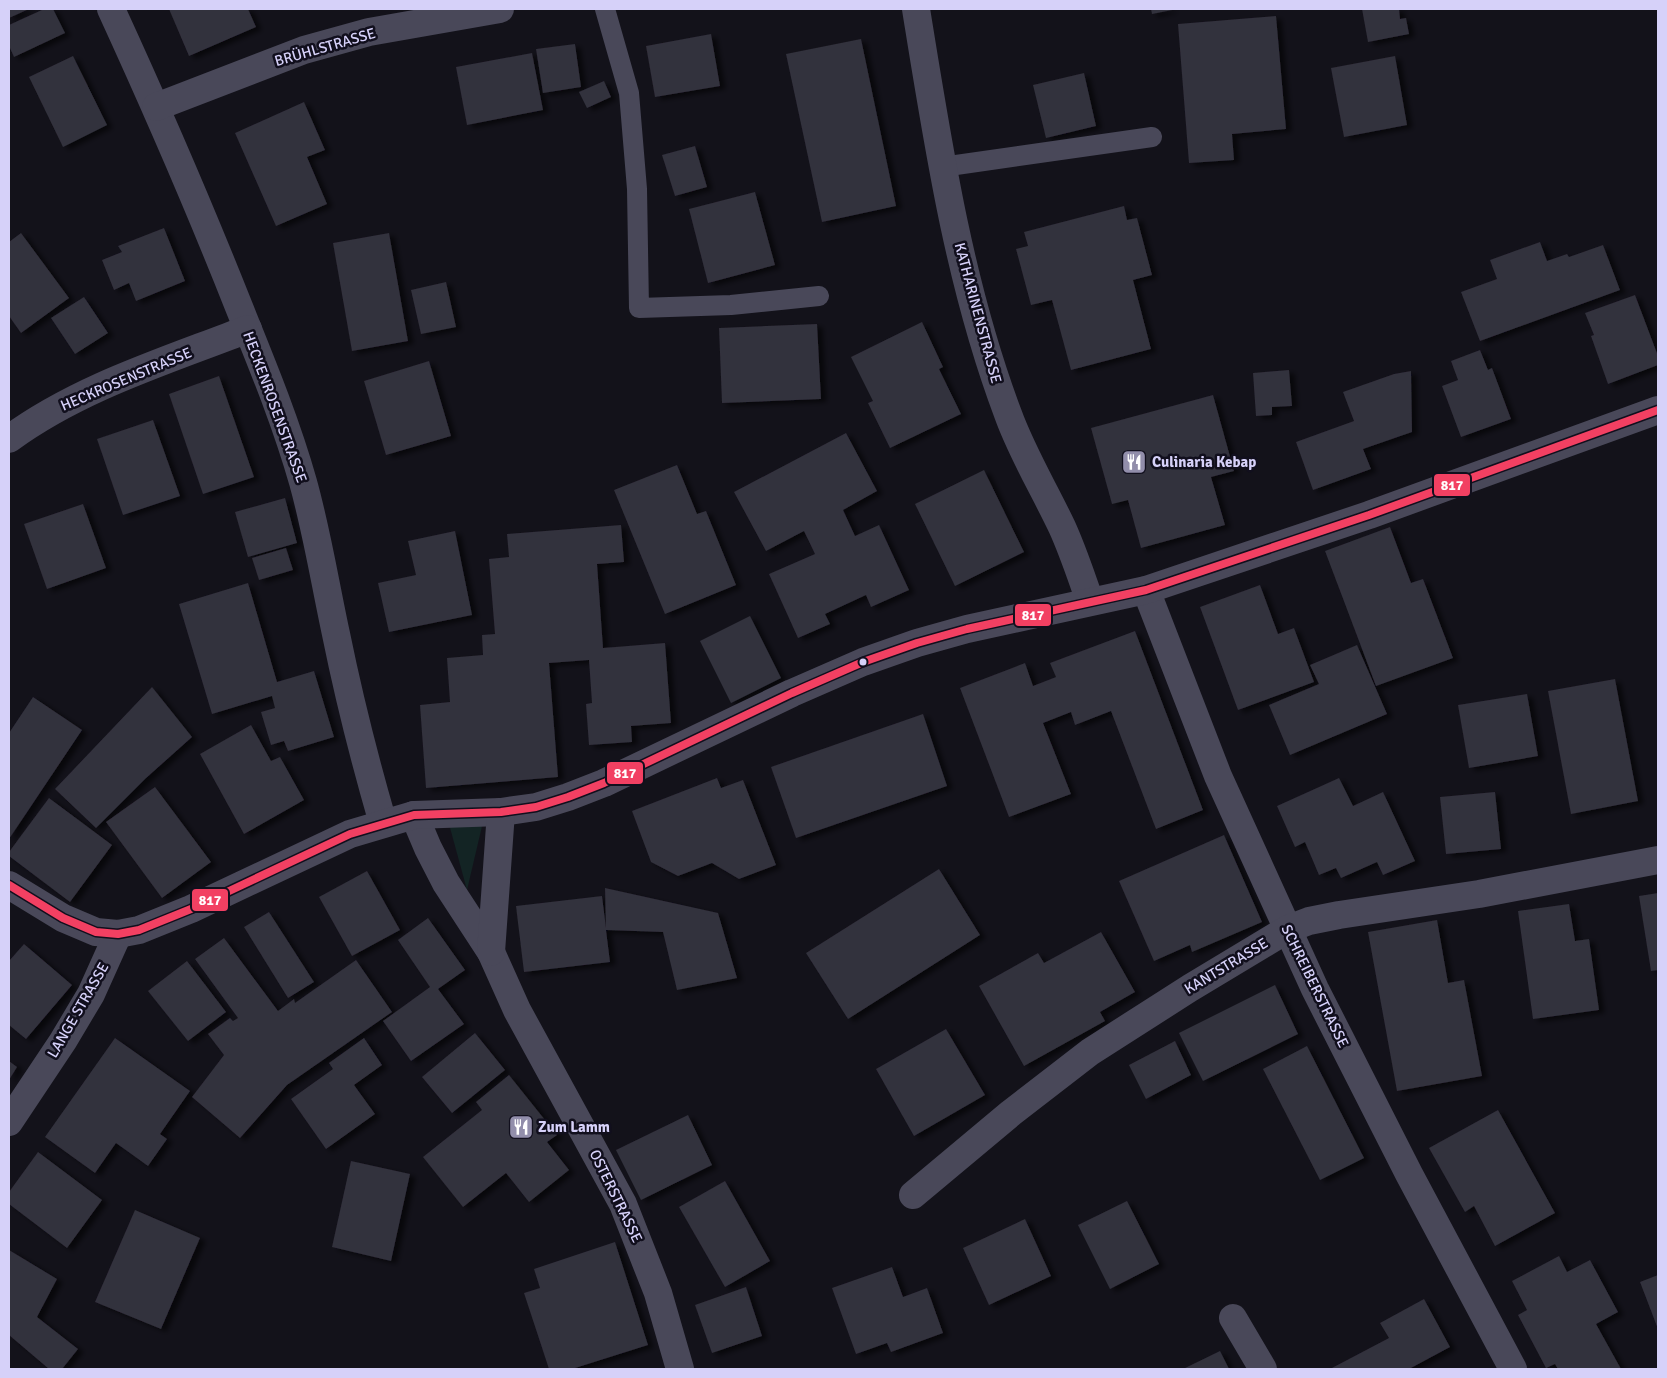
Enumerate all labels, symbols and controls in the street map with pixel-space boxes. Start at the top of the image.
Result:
street label: BRÜHLSTRASSE [272,24,378,70]
street label: KATHARINENSTRASSE [951,241,1005,385]
street label: HECKENROSENSTRASSE [239,329,311,485]
street label: HECKROSENSTRASSE [58,343,194,415]
restaurant icon: Culinaria Kebap [1121,449,1147,475]
place label: Culinaria Kebap [1152,453,1256,471]
line badge: 817 [1433,473,1471,497]
text: 817 [1441,477,1464,494]
line badge: 817 [1014,603,1052,627]
text: 817 [1022,607,1045,624]
unlabelled marker [858,657,868,667]
line badge: 817 [606,761,644,785]
text: 817 [614,765,637,782]
line badge: 817 [191,888,229,912]
text: 817 [199,892,222,909]
street label: SCHREIBERSTRASSE [1277,922,1353,1050]
street label: KANTSTRASSE [1181,934,1271,998]
street label: LANGE STRASSE [43,959,113,1061]
restaurant icon: Zum Lamm [508,1114,534,1140]
place label: Zum Lamm [538,1118,610,1136]
street label: OSTERSTRASSE [586,1147,646,1245]

